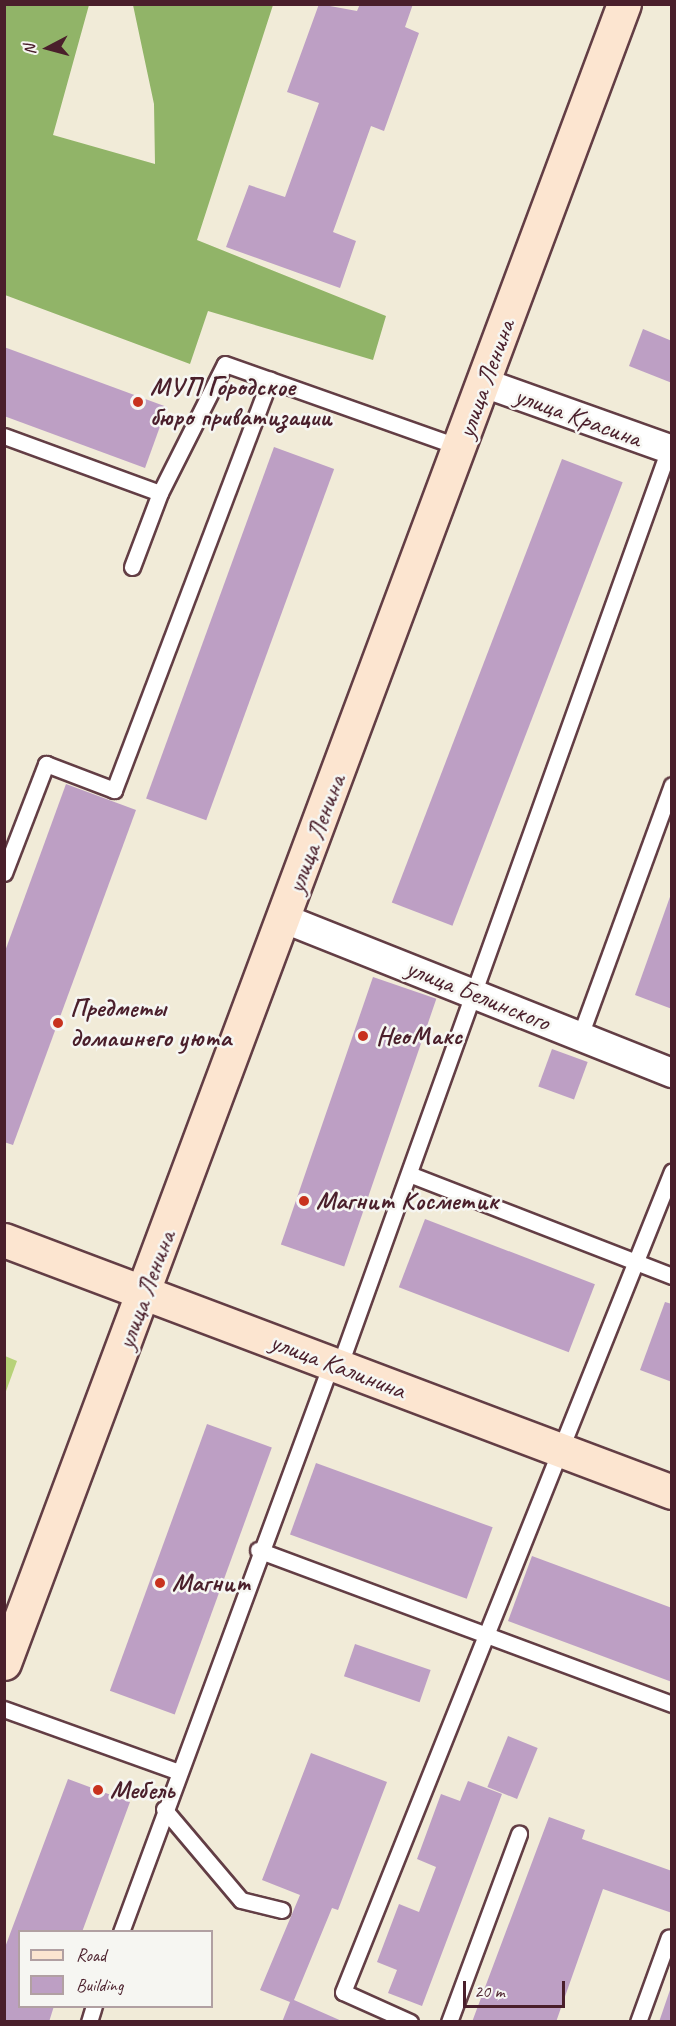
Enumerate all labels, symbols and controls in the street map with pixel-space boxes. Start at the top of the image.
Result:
north arrow [18,18,78,78]
text: N [20,44,41,56]
street label: улица Ленина [450,316,522,442]
place label: МУП Городское бюро приватизации [150,371,331,432]
street label: улица Красина [510,380,646,454]
marker: МУП Городское бюро приватизации [131,395,145,409]
street label: улица Ленина [280,771,352,897]
street label: улица Белинского [401,952,555,1038]
place label: Предметы домашнего уюта [70,992,226,1054]
marker: Предметы домашнего уюта [51,1016,65,1030]
place label: НеоМакс [376,1020,462,1052]
marker: НеоМакс [354,1027,372,1045]
place label: Магнит Косметик [316,1185,494,1217]
marker: Магнит Косметик [297,1194,311,1208]
street label: улица Ленина [110,1227,182,1353]
street label: улица Калинина [266,1326,410,1406]
place label: Магнит [172,1567,251,1599]
marker: Магнит [153,1576,167,1590]
place label: Мебель [110,1774,174,1806]
marker: Мебель [91,1783,105,1797]
legend [18,1930,213,2008]
text: Road [76,1944,106,1966]
scale bar [466,1969,568,2007]
text: Building [76,1974,123,1996]
text: 20 m [474,1980,505,2002]

